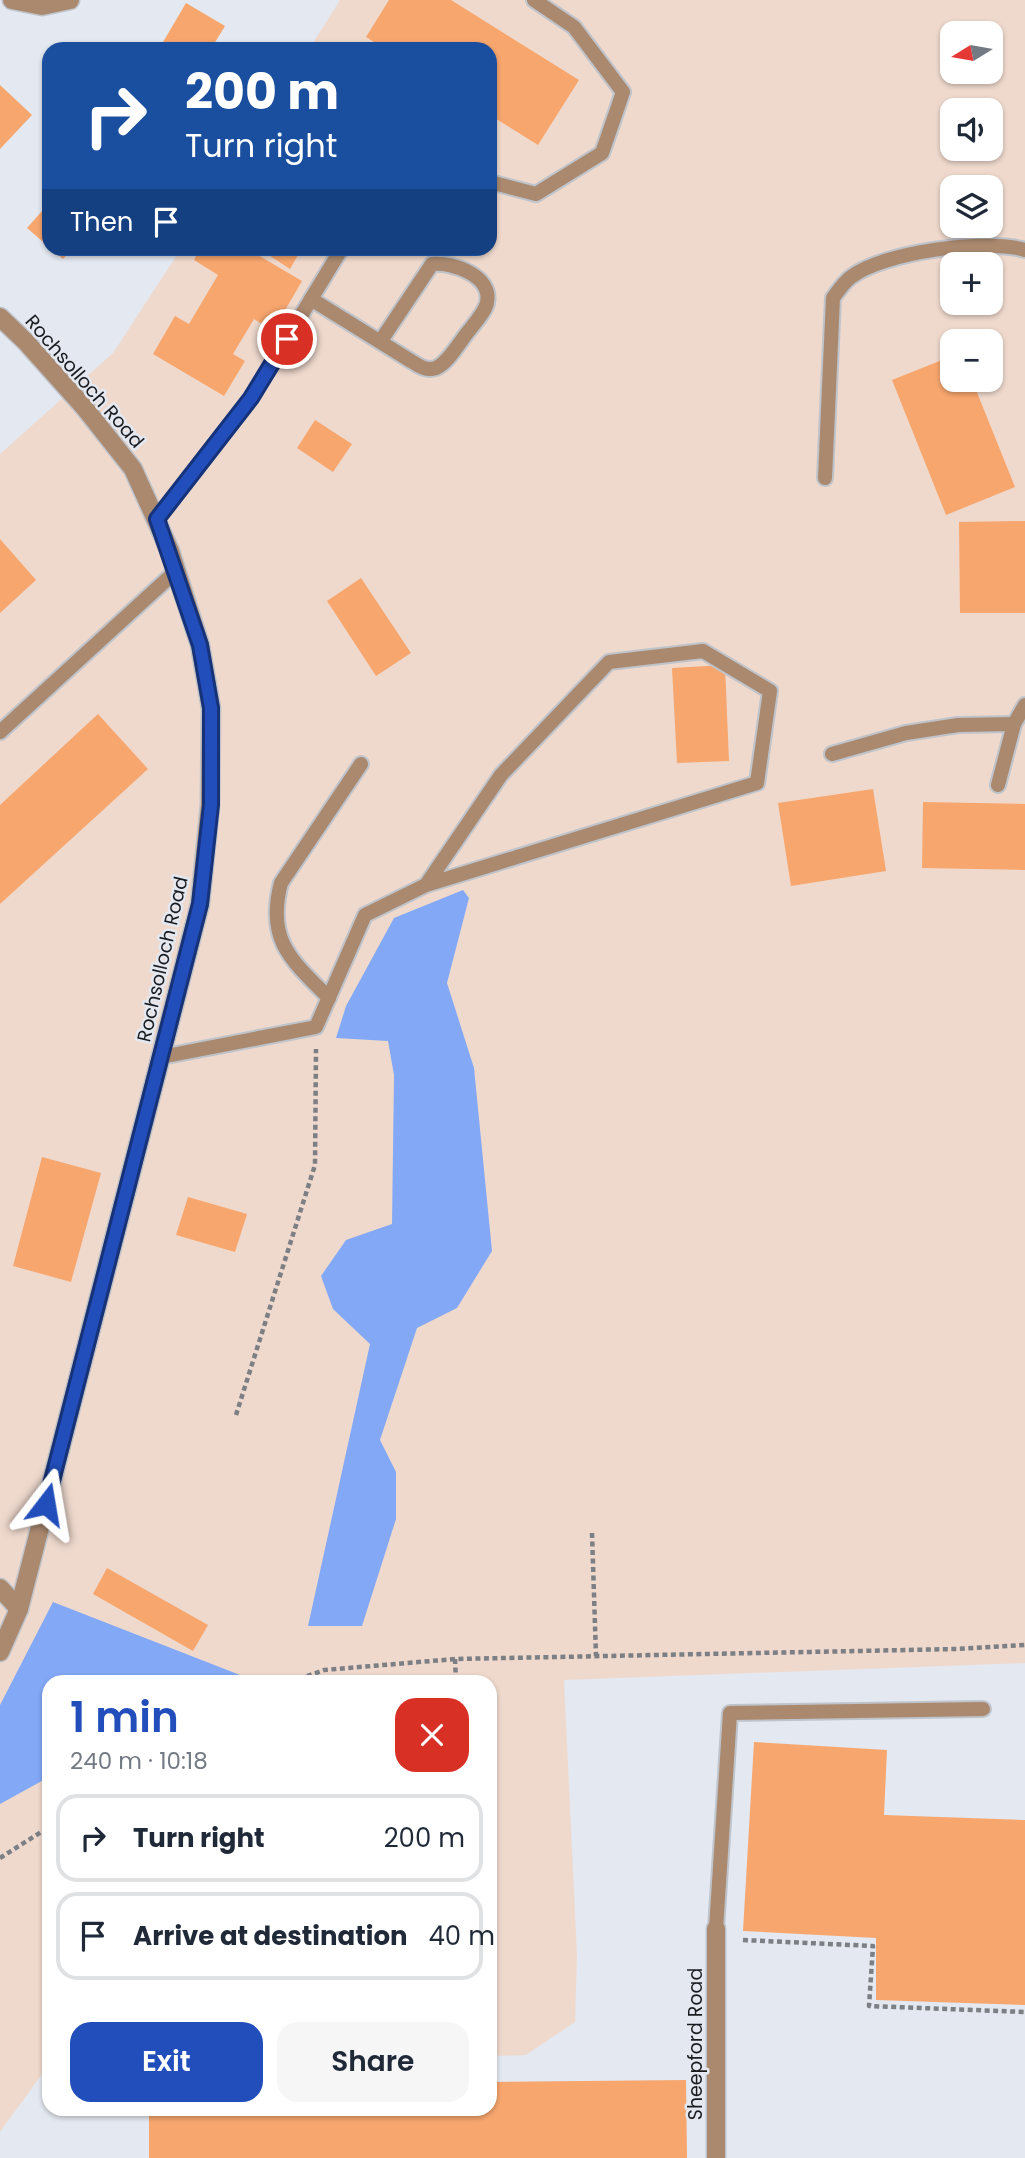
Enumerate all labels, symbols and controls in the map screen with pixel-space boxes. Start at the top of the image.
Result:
north arrow [940,21,1003,84]
map controls [940,21,1003,392]
text: 200 m [185,58,339,126]
icon: right [70,70,161,161]
button: sound [940,98,1003,161]
text: Turn right [185,123,337,168]
button: layers [940,175,1003,238]
icon: arrive [147,203,185,241]
text: Then [70,204,133,240]
button: + [940,252,1003,315]
street label: Rochsolloch Road [19,309,150,454]
pin [257,309,317,369]
icon: arrive [268,320,306,358]
button: − [940,329,1003,392]
street label: Rochsolloch Road [130,874,195,1045]
position arrow [9.0,1467,83.0,1541]
text: 1 min [70,1688,179,1747]
button: close [395,1698,469,1772]
text: 240 m · 10:18 [70,1745,208,1777]
icon: right [74,1819,112,1857]
text: Turn right [133,1820,265,1856]
text: 200 m [384,1820,465,1856]
icon: arrive [74,1917,112,1955]
text: Arrive at destination [133,1918,408,1954]
text: 40 m [429,1918,495,1954]
street label: Sheepford Road [682,1968,709,2120]
button: Exit [70,2022,263,2102]
button: Share [277,2022,469,2102]

